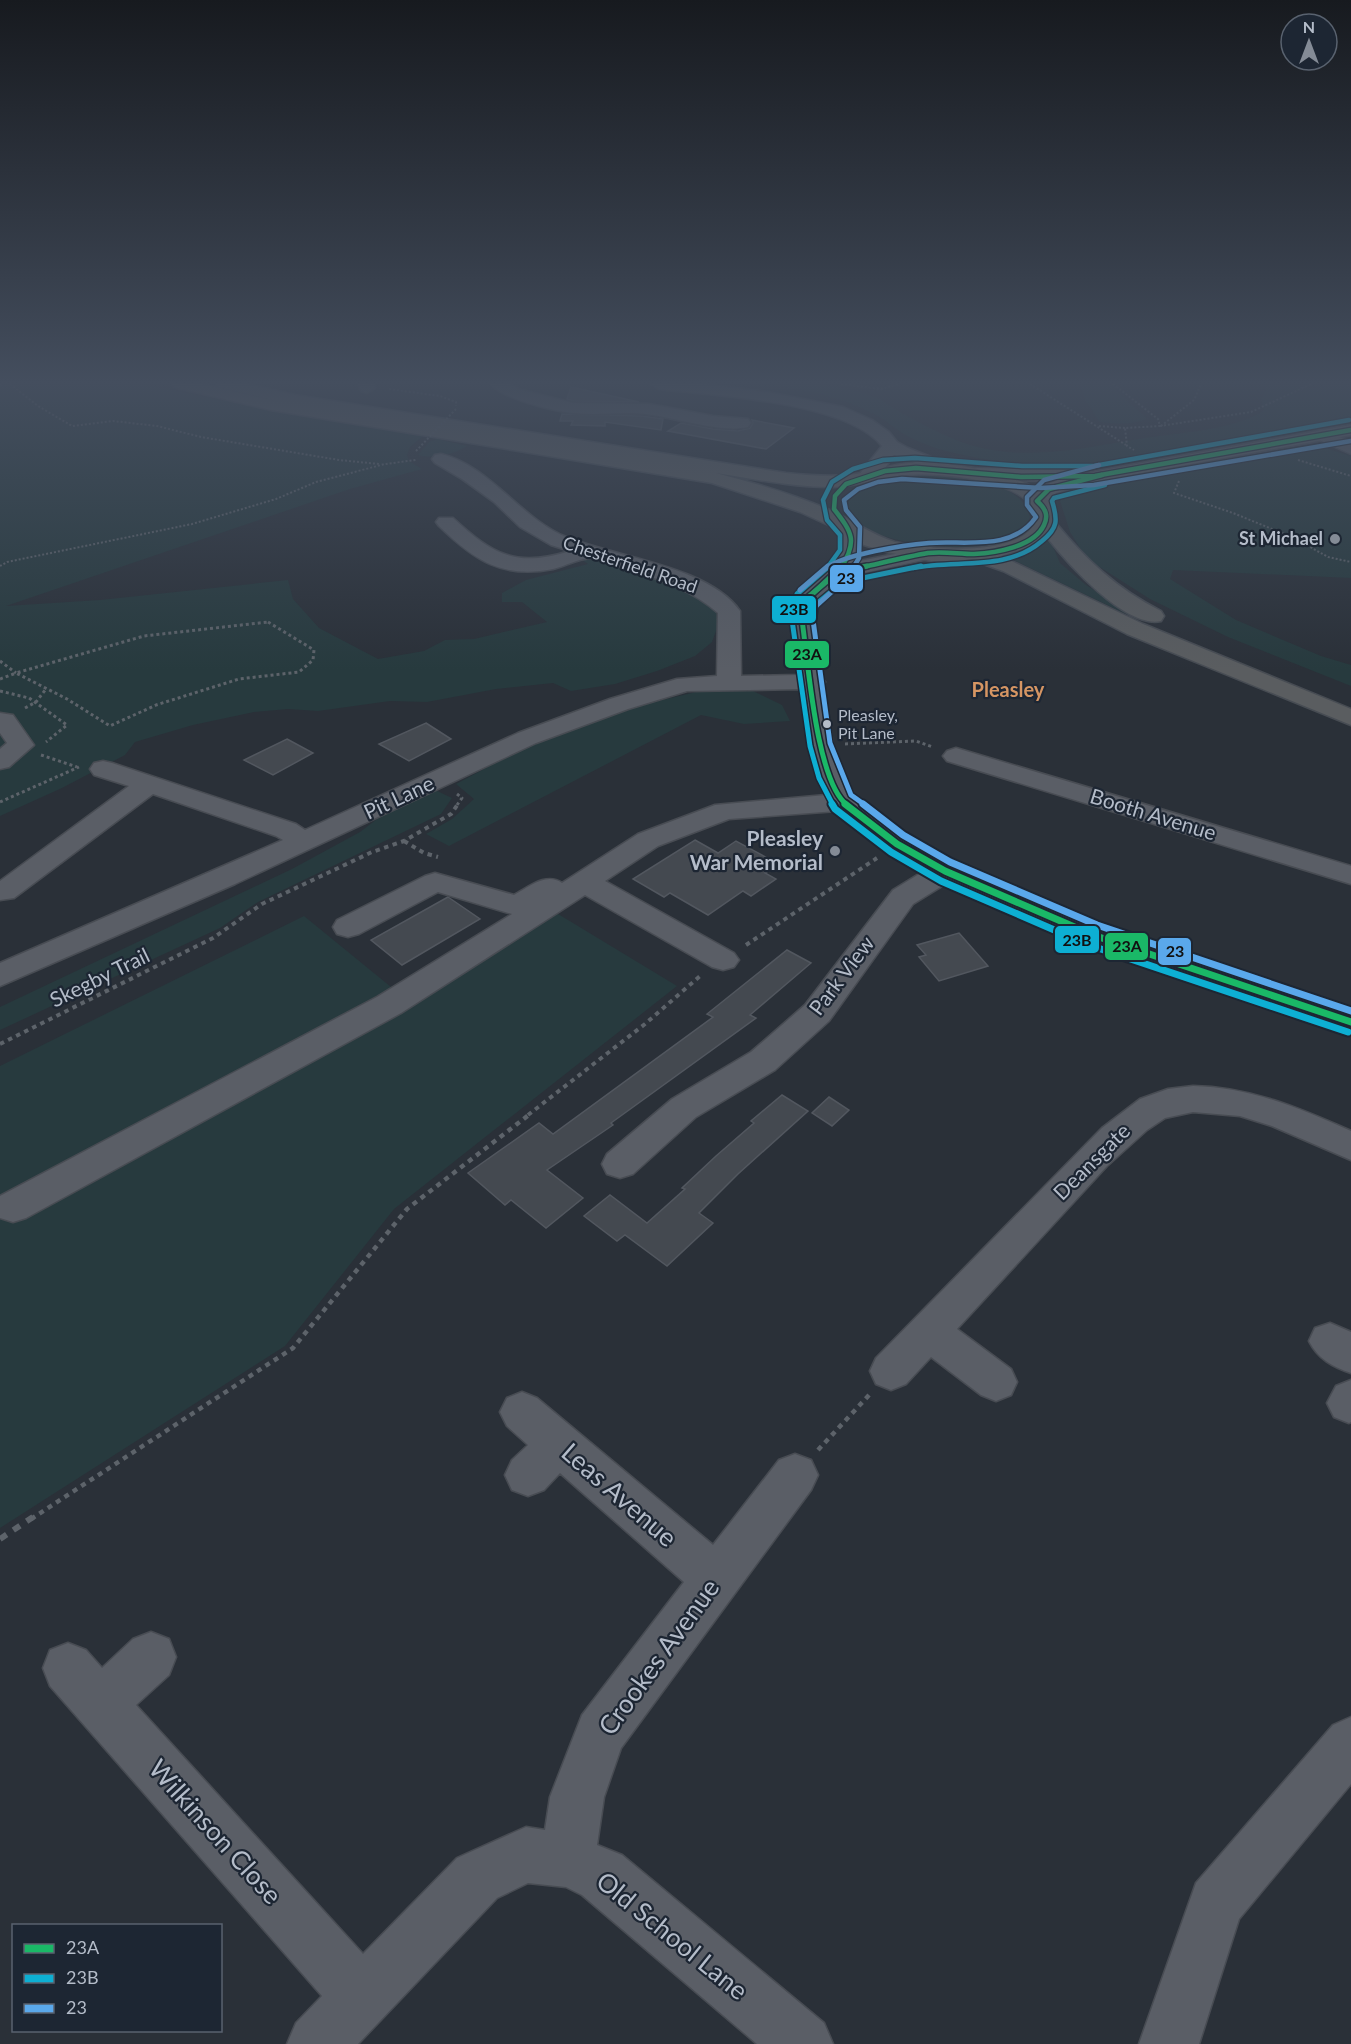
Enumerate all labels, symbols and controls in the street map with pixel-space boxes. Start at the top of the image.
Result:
north arrow [1279,12,1339,72]
text: N [1303,17,1315,36]
place label: St Michael [1239,527,1323,549]
street label: Chesterfield Road [560,531,700,597]
marker: St Michael [1328,532,1342,546]
line badge: 23 [829,564,864,593]
text: 23 [837,568,855,587]
line badge: 23B [771,595,817,624]
text: 23B [779,599,809,618]
line badge: 23A [784,640,830,669]
text: 23A [792,644,823,663]
district label: Pleasley [972,677,1045,701]
place label: Pleasley, Pit Lane [838,705,898,742]
marker: Pleasley, Pit Lane [821,718,833,730]
street label: Pit Lane [359,770,437,824]
street label: Booth Avenue [1087,783,1219,845]
place label: Pleasley War Memorial [690,825,824,874]
marker: Pleasley War Memorial [828,844,842,858]
line badge: 23B [1054,925,1100,954]
street label: Park View [803,930,879,1020]
text: 23B [1062,930,1092,949]
line badge: 23A [1104,932,1149,961]
text: 23A [1112,936,1143,955]
line badge: 23 [1157,937,1192,966]
text: 23 [1166,941,1184,960]
street label: Skegby Trail [45,942,153,1012]
street label: Deansgate [1047,1117,1134,1204]
street label: Leas Avenue [556,1436,684,1553]
street label: Crookes Avenue [591,1572,726,1741]
street label: Wilkinson Close [142,1752,289,1910]
street label: Old School Lane [590,1864,755,2006]
legend [12,1924,222,2032]
text: 23A [66,1936,100,1958]
text: 23B [66,1966,99,1988]
text: 23 [66,1996,87,2018]

